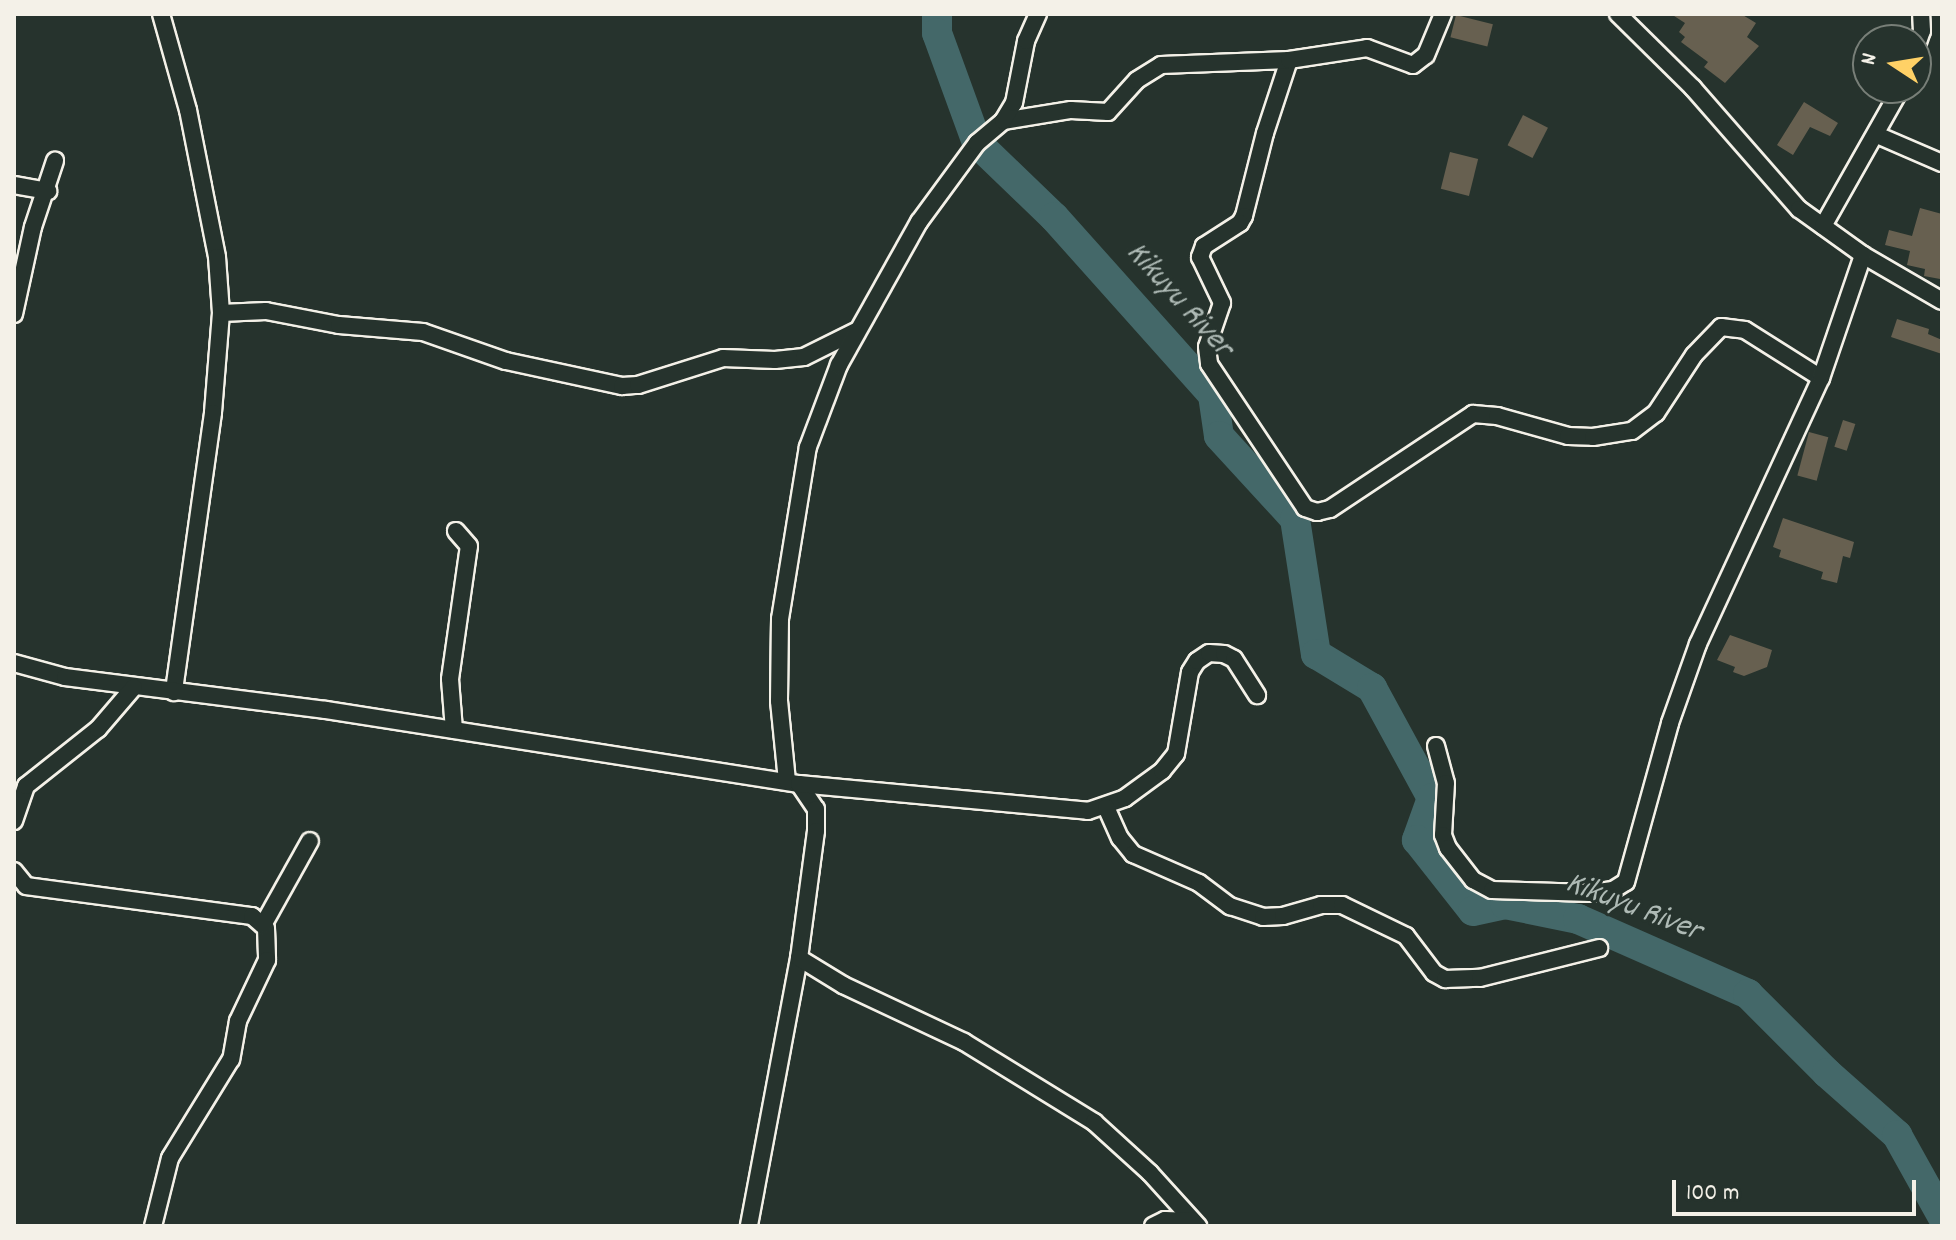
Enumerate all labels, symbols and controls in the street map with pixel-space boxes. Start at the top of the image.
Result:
north arrow [1852,24,1932,104]
text: N [1854,51,1886,68]
water label: Kikuyu River [1116,235,1240,367]
water label: Kikuyu River [1560,866,1706,952]
scale bar [1676,1164,1920,1214]
text: 100 m [1686,1177,1739,1211]

